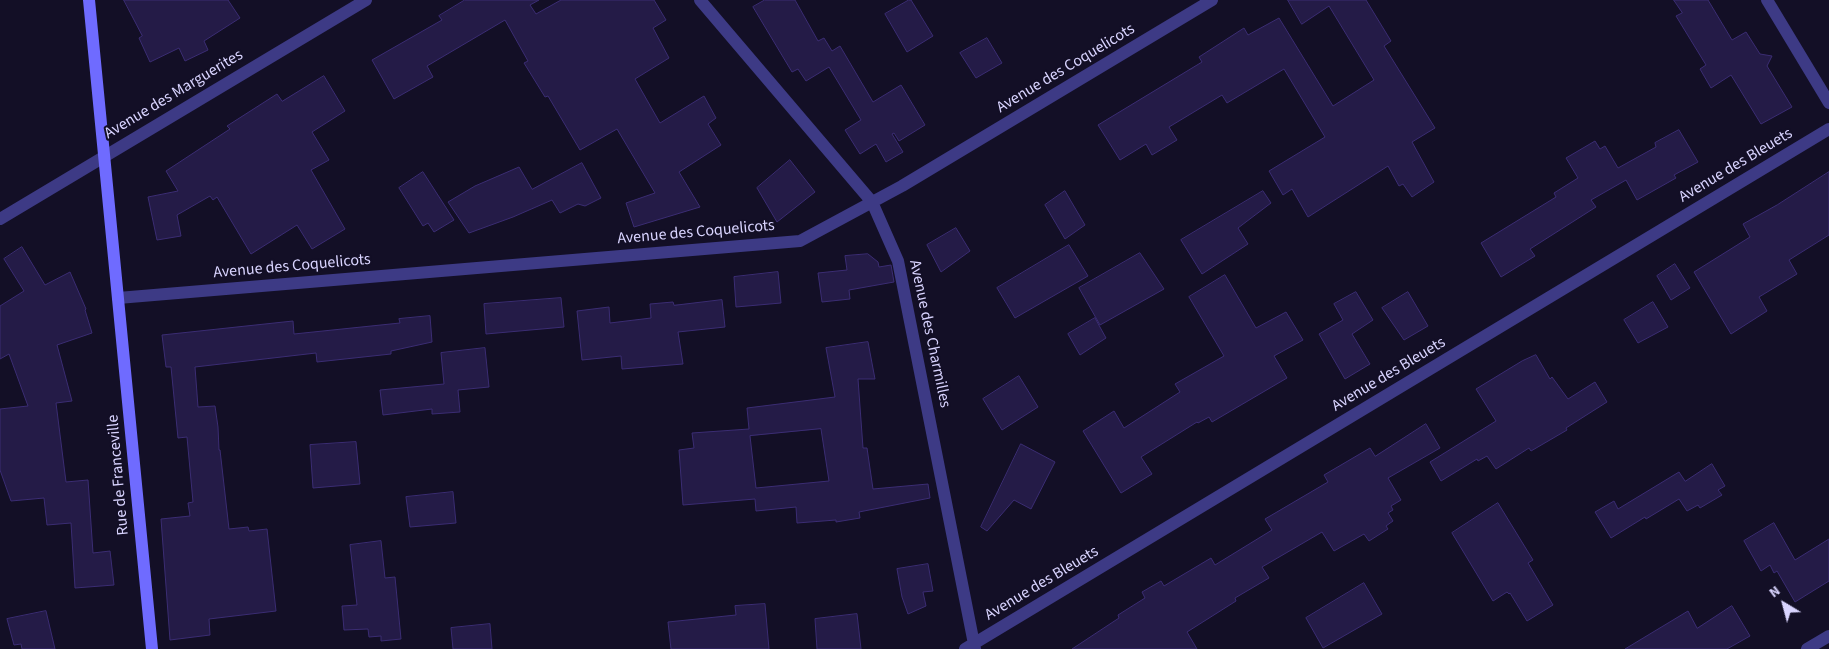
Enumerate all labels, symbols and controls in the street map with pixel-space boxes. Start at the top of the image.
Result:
street label: Avenue des Coquelicots [993,20,1139,118]
street label: Avenue des Marguerites [101,46,247,144]
street label: Avenue des Bleuets [1676,125,1796,207]
street label: Avenue des Coquelicots [617,217,775,249]
street label: Avenue des Coquelicots [213,251,371,283]
street label: Avenue des Charmilles [904,258,954,410]
street label: Avenue des Bleuets [1329,334,1449,416]
street label: Rue de Franceville [104,414,134,536]
street label: Avenue des Bleuets [982,543,1102,625]
north arrow [1759,579,1809,629]
text: N [1765,581,1785,603]

